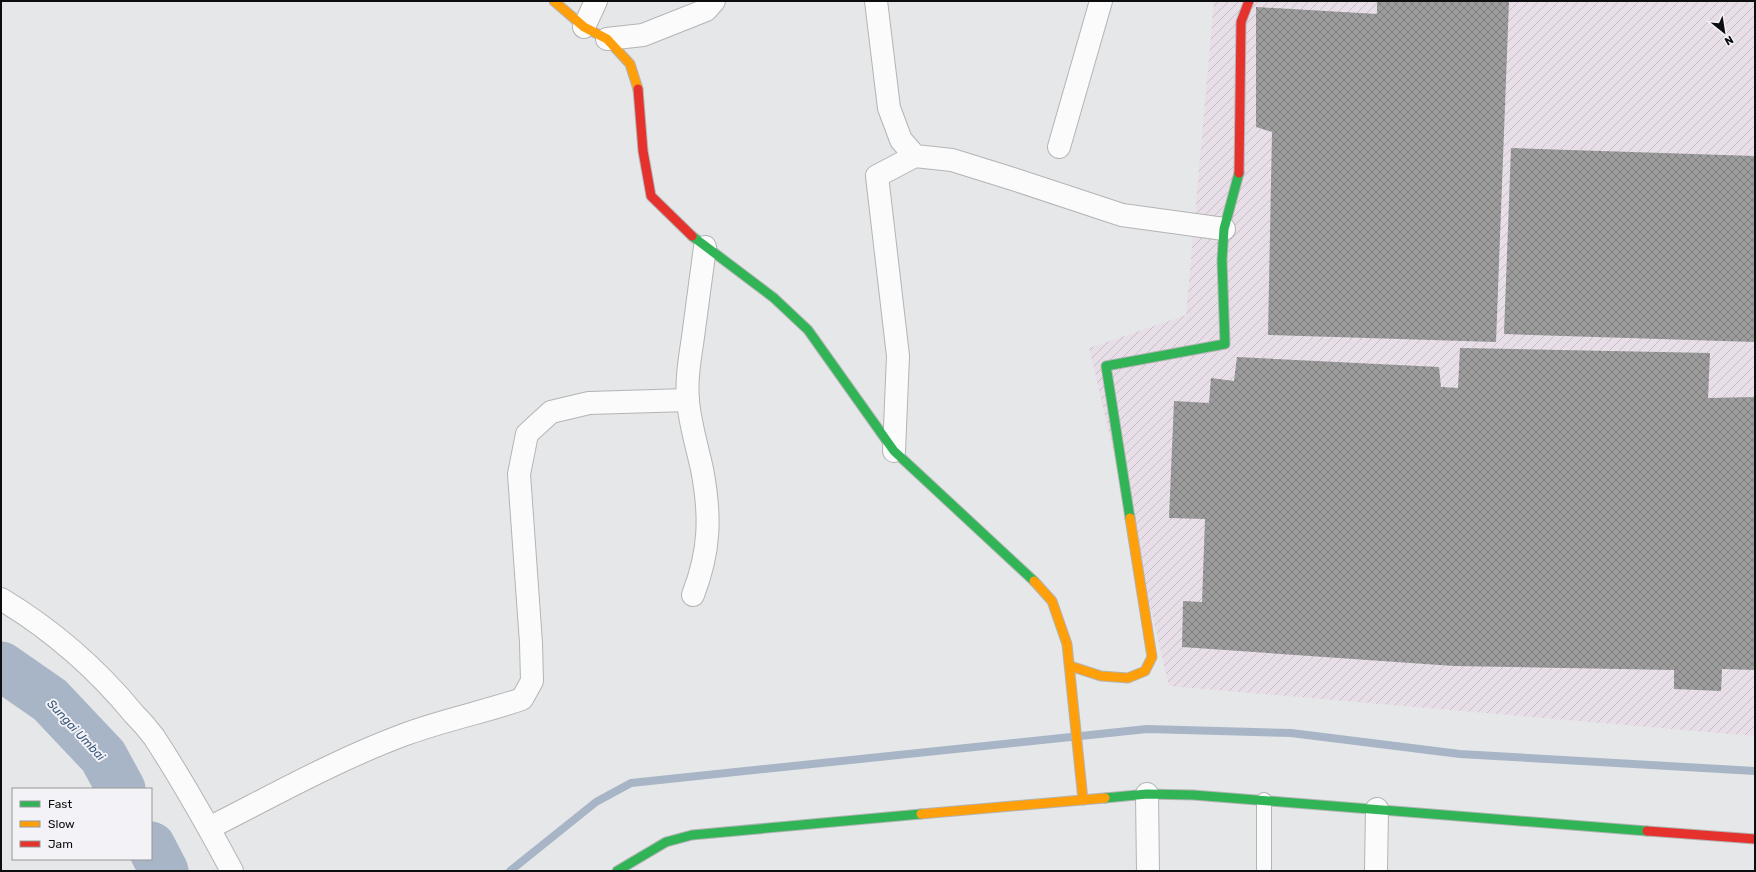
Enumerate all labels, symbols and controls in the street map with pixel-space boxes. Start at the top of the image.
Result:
north arrow [1704,12,1744,52]
text: N [1722,33,1735,48]
water label: Sungai Umbai [44,697,109,764]
legend [12,788,152,860]
text: Fast [48,797,72,811]
text: Slow [48,817,75,831]
text: Jam [48,837,73,851]

